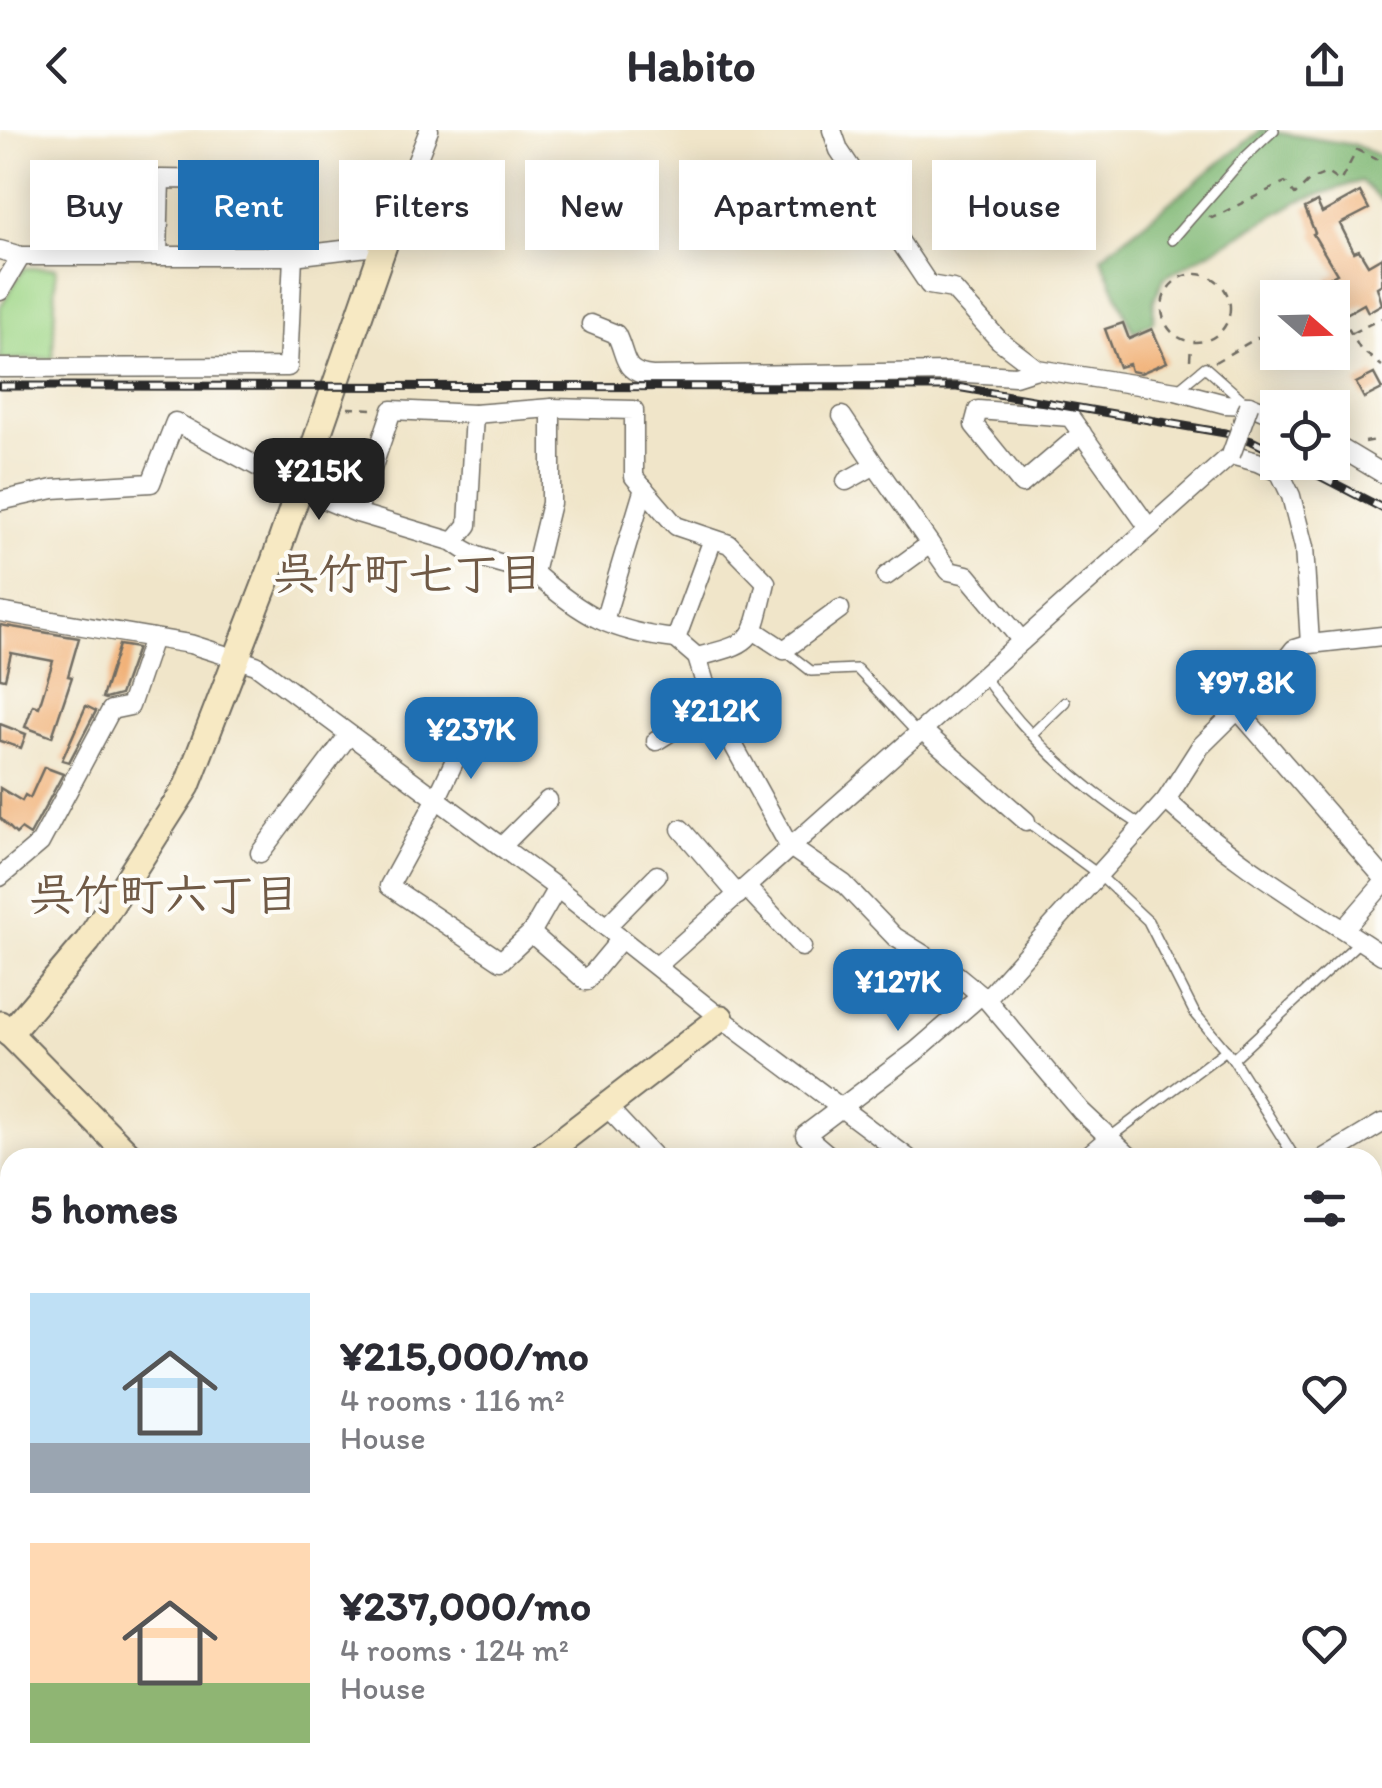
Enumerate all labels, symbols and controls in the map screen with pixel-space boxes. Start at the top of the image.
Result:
icon: back [30,38,85,93]
text: Habito [626,38,756,92]
icon: share [1297,38,1352,93]
chip: Buy [30,160,158,250]
chip: Rent [178,160,319,250]
chip: Filters [339,160,505,250]
chip: New [525,160,659,250]
chip: Apartment [679,160,912,250]
chip: House [932,160,1096,250]
north arrow [1260,280,1350,370]
map controls [1260,280,1350,480]
button: locate [1260,390,1350,480]
pin: ¥215K [249,438,389,523]
text: ¥215K [276,451,362,489]
district label: 呉竹町七丁目 [273,546,543,600]
pin: ¥97.8K [1165,650,1327,735]
text: ¥97.8K [1198,663,1294,701]
pin: ¥212K [646,678,786,763]
text: ¥212K [673,691,759,729]
pin: ¥237K [401,697,541,782]
text: ¥237K [427,710,515,748]
district label: 呉竹町六丁目 [29,867,299,921]
pin: ¥127K [828,949,968,1034]
text: ¥127K [855,962,941,1000]
icon: filters [1297,1181,1352,1236]
text: 5 homes [30,1183,178,1234]
text: ¥215,000/mo [340,1330,589,1381]
icon: home [110,1333,230,1453]
icon: heart [1297,1366,1352,1421]
text: 4 rooms · 116 m² [340,1381,565,1419]
text: House [340,1419,426,1457]
text: ¥237,000/mo [340,1580,591,1631]
icon: home [110,1583,230,1703]
icon: heart [1297,1616,1352,1671]
text: 4 rooms · 124 m² [340,1631,569,1669]
text: House [340,1669,426,1707]

